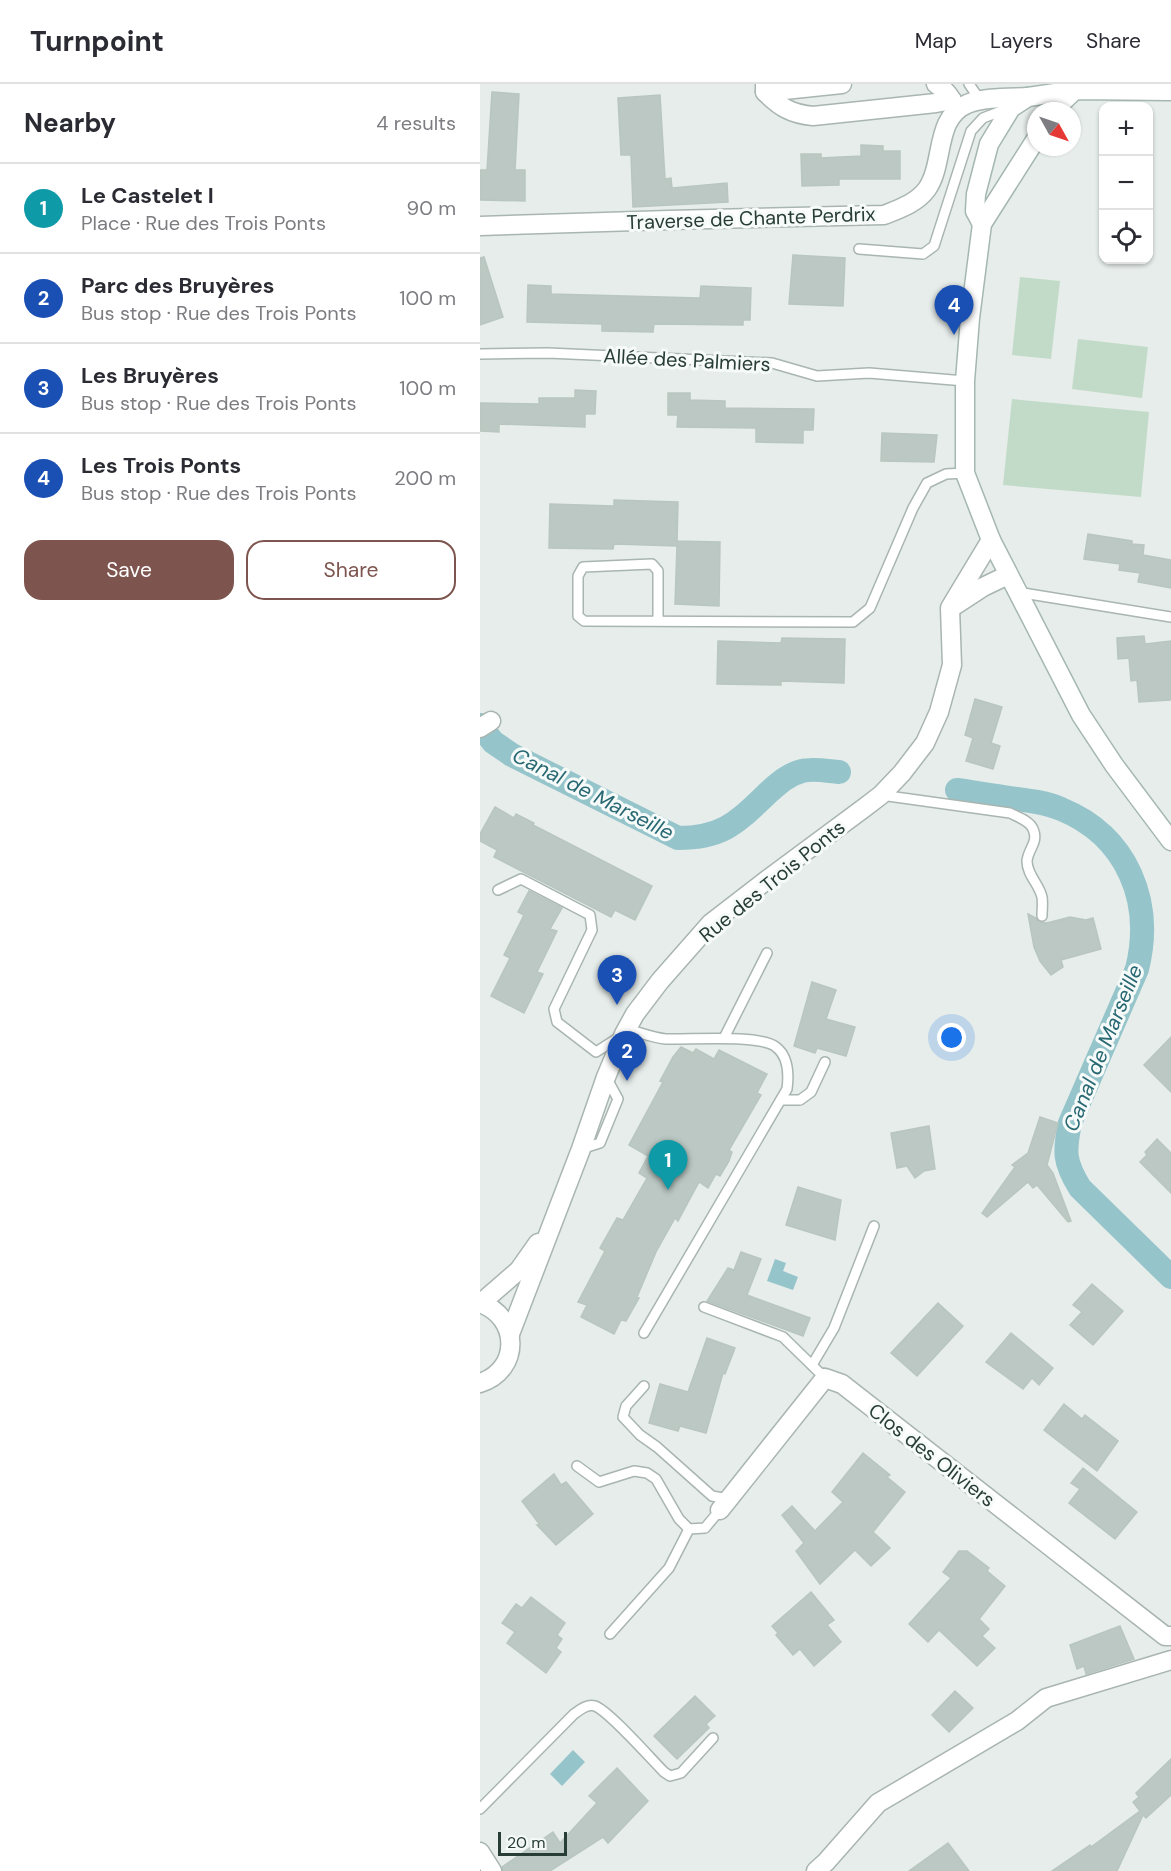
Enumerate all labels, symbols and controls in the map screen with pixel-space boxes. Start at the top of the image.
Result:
text: Turnpoint [30,23,164,60]
text: Map [915,27,957,55]
text: Layers [990,27,1053,55]
text: Share [1086,27,1141,55]
north arrow [1027,102,1081,156]
map controls [1099,102,1153,264]
button: + [1099,102,1153,156]
text: Nearby [24,106,116,140]
text: 4 results [376,110,456,136]
button: − [1099,156,1153,210]
text: Le Castelet I [81,181,214,210]
text: 1 [40,195,47,221]
text: 90 m [407,195,456,221]
street label: Traverse de Chante Perdrix [626,201,876,235]
text: Place · Rue des Trois Ponts [81,210,326,236]
button: locate [1099,210,1153,264]
text: Parc des Bruyères [81,271,275,300]
text: 2 [38,285,49,311]
text: 100 m [399,285,456,311]
pin: 4 [934,286,974,335]
text: Bus stop · Rue des Trois Ponts [81,300,357,326]
street label: Allée des Palmiers [603,343,771,377]
text: Les Bruyères [81,361,219,390]
text: 3 [37,375,50,401]
text: 100 m [399,375,456,401]
text: Bus stop · Rue des Trois Ponts [81,390,357,416]
text: Les Trois Ponts [81,451,241,480]
text: 4 [37,465,50,491]
text: 200 m [394,465,456,491]
text: Bus stop · Rue des Trois Ponts [81,480,357,506]
button: Save [24,540,234,600]
button: Share [246,540,456,600]
water label: Canal de Marseille [508,741,678,847]
street label: Rue des Trois Ponts [694,814,850,948]
pin: 3 [598,956,636,1005]
water label: Canal de Marseille [1057,960,1149,1136]
your location [937,1023,966,1052]
pin: 2 [608,1032,646,1081]
pin: 1 [648,1140,687,1190]
street label: Clos des Oliviers [863,1397,1001,1513]
scale bar [498,1829,567,1856]
text: 20 m [507,1832,546,1853]

